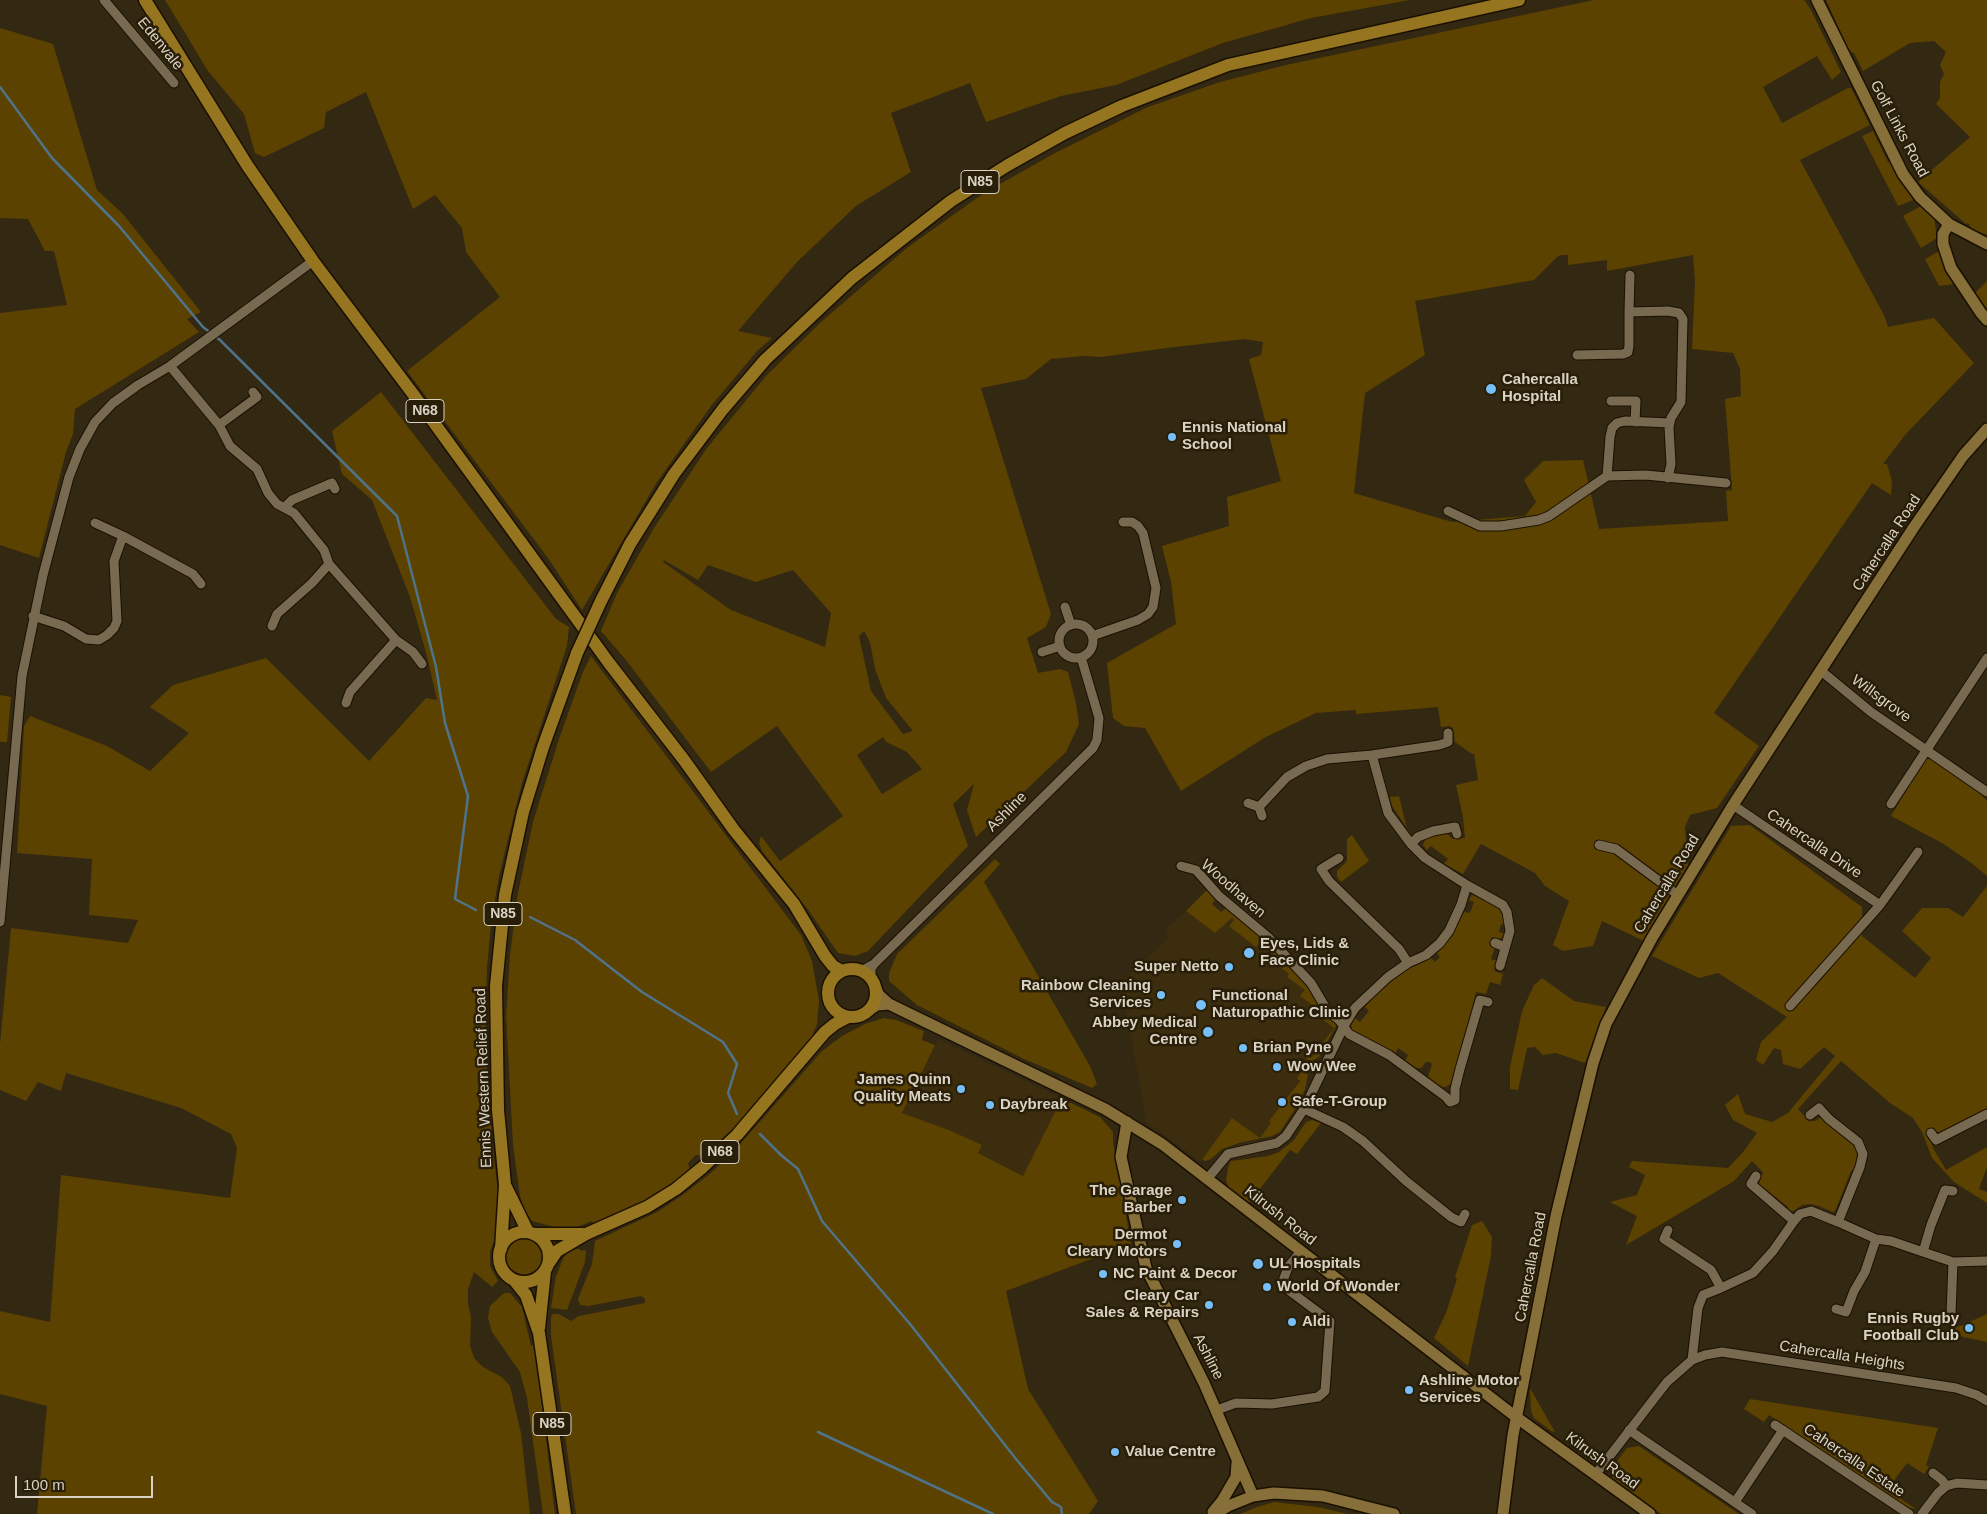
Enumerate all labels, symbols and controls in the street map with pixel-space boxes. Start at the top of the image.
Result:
street label: Edenvale [133,14,187,74]
street label: Golf Links Road [1866,78,1932,180]
road number: N85 [961,170,999,193]
place label: Cahercalla Hospital [1502,371,1578,406]
marker: Cahercalla Hospital [1484,382,1498,396]
road number: N68 [406,400,444,422]
place label: Ennis National School [1182,419,1286,454]
marker: Ennis National School [1166,431,1178,443]
street label: Cahercalla Road [1849,491,1925,595]
street label: Willsgrove [1848,671,1914,727]
street label: Ashline [983,788,1031,836]
street label: Cahercalla Drive [1763,806,1865,882]
street label: Cahercalla Road [1631,831,1703,937]
street label: Woodhaven [1197,856,1269,922]
road number: N85 [484,902,522,926]
place label: Eyes, Lids & Face Clinic [1260,935,1349,970]
marker: Eyes, Lids & Face Clinic [1242,946,1256,960]
place label: Super Netto [1134,958,1219,976]
marker: Super Netto [1223,961,1235,973]
place label: Rainbow Cleaning Services [1021,977,1151,1012]
place label: Functional Naturopathic Clinic [1212,987,1350,1022]
street label: Ennis Western Relief Road [472,988,496,1168]
marker: Rainbow Cleaning Services [1155,989,1167,1001]
marker: Functional Naturopathic Clinic [1194,998,1208,1012]
place label: Abbey Medical Centre [1092,1014,1197,1049]
marker: Abbey Medical Centre [1201,1025,1215,1039]
place label: Brian Pyne [1253,1039,1331,1057]
marker: Brian Pyne [1237,1042,1249,1054]
place label: Wow Wee [1287,1058,1356,1076]
marker: Wow Wee [1271,1061,1283,1073]
place label: James Quinn Quality Meats [853,1071,951,1106]
marker: James Quinn Quality Meats [955,1083,967,1095]
place label: Safe-T-Group [1292,1093,1387,1111]
place label: Daybreak [1000,1096,1068,1114]
marker: Safe-T-Group [1276,1096,1288,1108]
marker: Daybreak [984,1099,996,1111]
road number: N68 [701,1140,739,1164]
place label: The Garage Barber [1089,1182,1172,1217]
street label: Kilrush Road [1241,1182,1319,1250]
marker: The Garage Barber [1176,1194,1188,1206]
street label: Cahercalla Road [1512,1210,1550,1324]
place label: Dermot Cleary Motors [1067,1226,1167,1261]
marker: Dermot Cleary Motors [1171,1238,1183,1250]
place label: UL Hospitals [1269,1255,1361,1273]
marker: UL Hospitals [1251,1257,1265,1271]
place label: NC Paint & Decor [1113,1265,1237,1283]
marker: NC Paint & Decor [1097,1268,1109,1280]
place label: World Of Wonder [1277,1278,1400,1296]
marker: World Of Wonder [1261,1281,1273,1293]
place label: Cleary Car Sales & Repairs [1086,1287,1199,1322]
marker: Cleary Car Sales & Repairs [1203,1299,1215,1311]
place label: Ennis Rugby Football Club [1863,1310,1959,1345]
place label: Aldi [1302,1313,1330,1331]
marker: Aldi [1286,1316,1298,1328]
marker: Ennis Rugby Football Club [1963,1322,1975,1334]
street label: Ashline [1189,1331,1227,1383]
street label: Cahercalla Heights [1778,1337,1906,1375]
place label: Ashline Motor Services [1419,1372,1519,1407]
marker: Ashline Motor Services [1403,1384,1415,1396]
road number: N85 [533,1412,571,1436]
street label: Cahercalla Estate [1800,1420,1908,1502]
street label: Kilrush Road [1562,1428,1642,1494]
place label: Value Centre [1125,1443,1216,1461]
marker: Value Centre [1109,1446,1121,1458]
scale bar [18,1466,155,1498]
text: 100 m [23,1476,65,1493]

